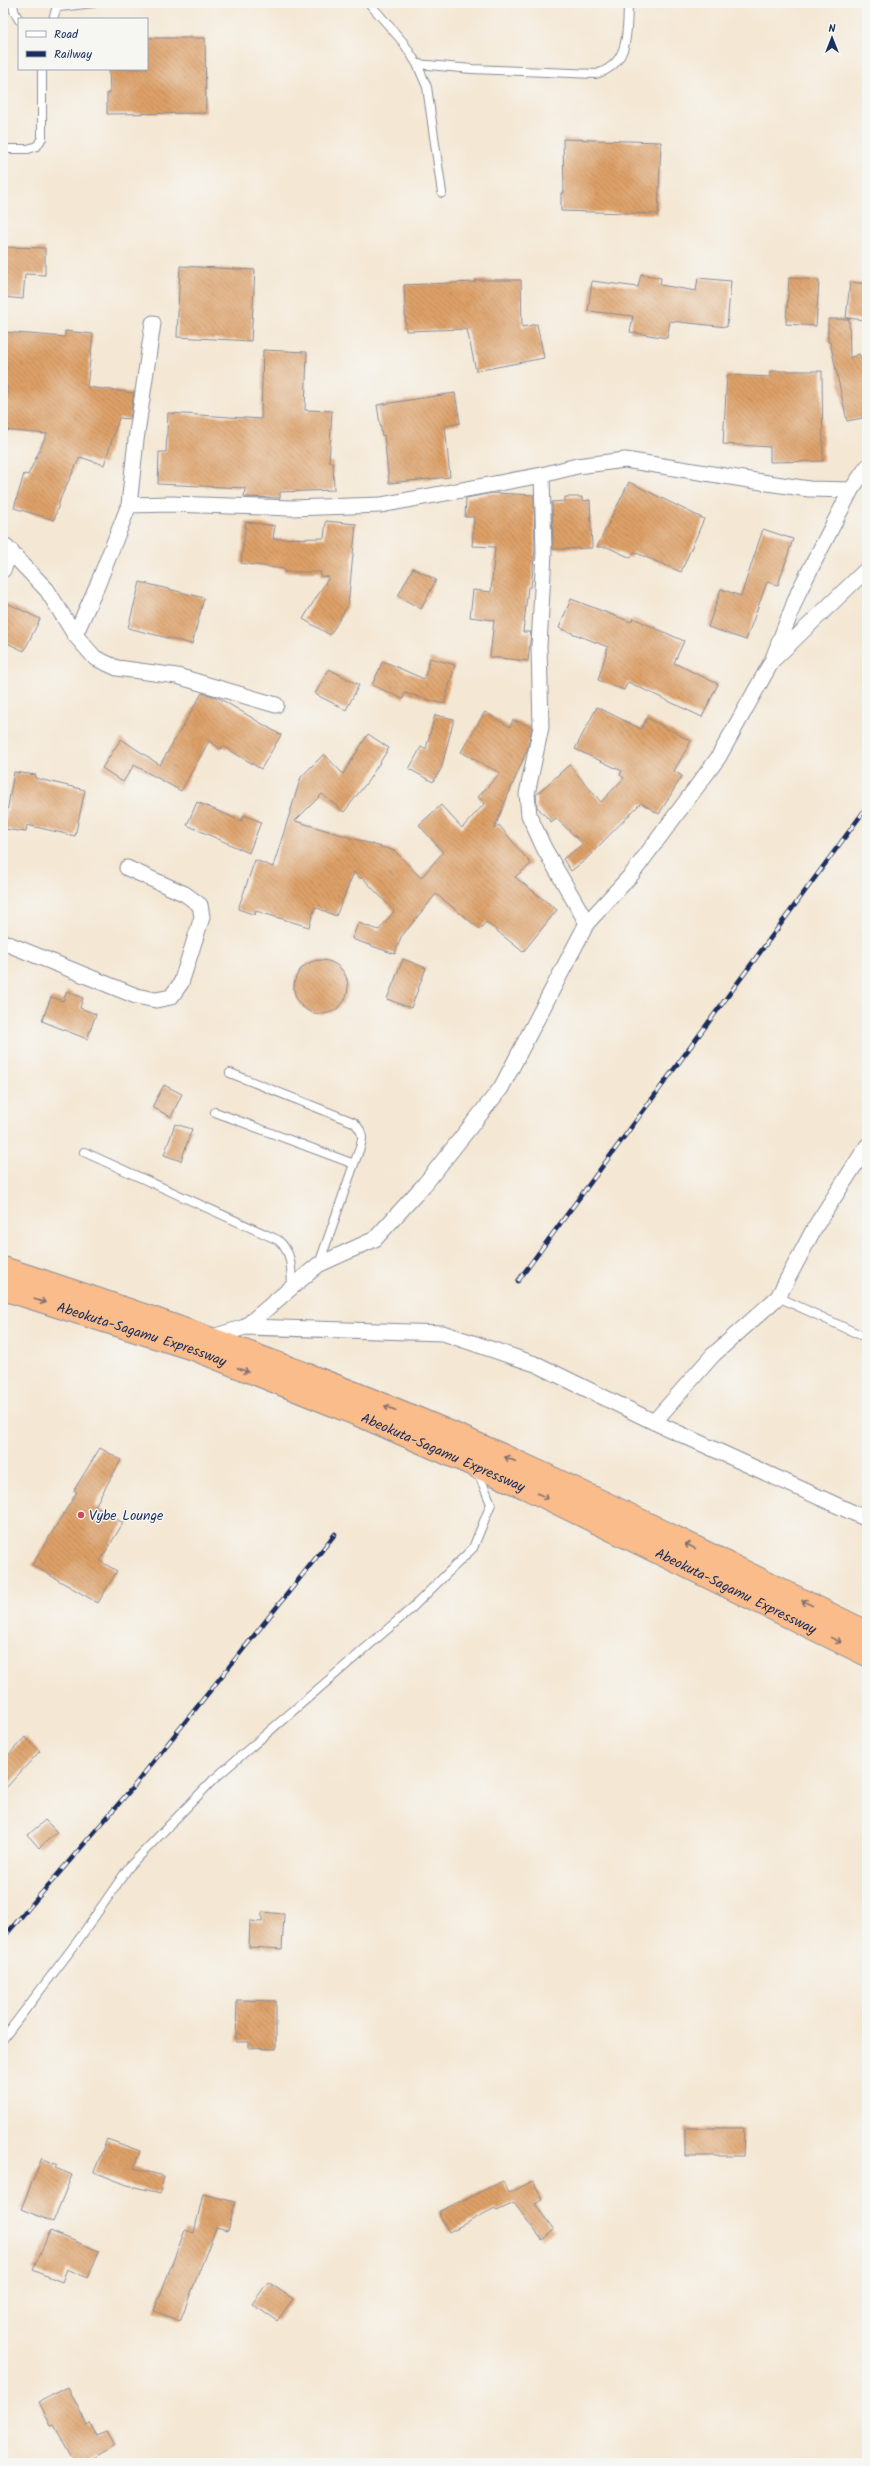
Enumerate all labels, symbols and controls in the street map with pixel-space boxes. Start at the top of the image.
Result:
legend [18,18,148,70]
north arrow [812,18,852,58]
text: N [829,20,836,38]
text: Road [54,25,79,44]
text: Railway [54,45,92,64]
street label: Abeokuta-Sagamu Expressway [54,1297,230,1373]
one-way arrow [33,1298,46,1305]
one-way arrow [236,1366,248,1374]
one-way arrow [385,1403,397,1411]
street label: Abeokuta-Sagamu Expressway [357,1407,529,1499]
one-way arrow [504,1455,516,1462]
one-way arrow [537,1493,549,1500]
place label: Vybe Lounge [89,1505,164,1527]
marker: Vybe Lounge [76,1510,86,1520]
one-way arrow [684,1542,696,1549]
street label: Abeokuta-Sagamu Expressway [651,1543,820,1641]
one-way arrow [801,1599,813,1606]
one-way arrow [830,1637,842,1644]

